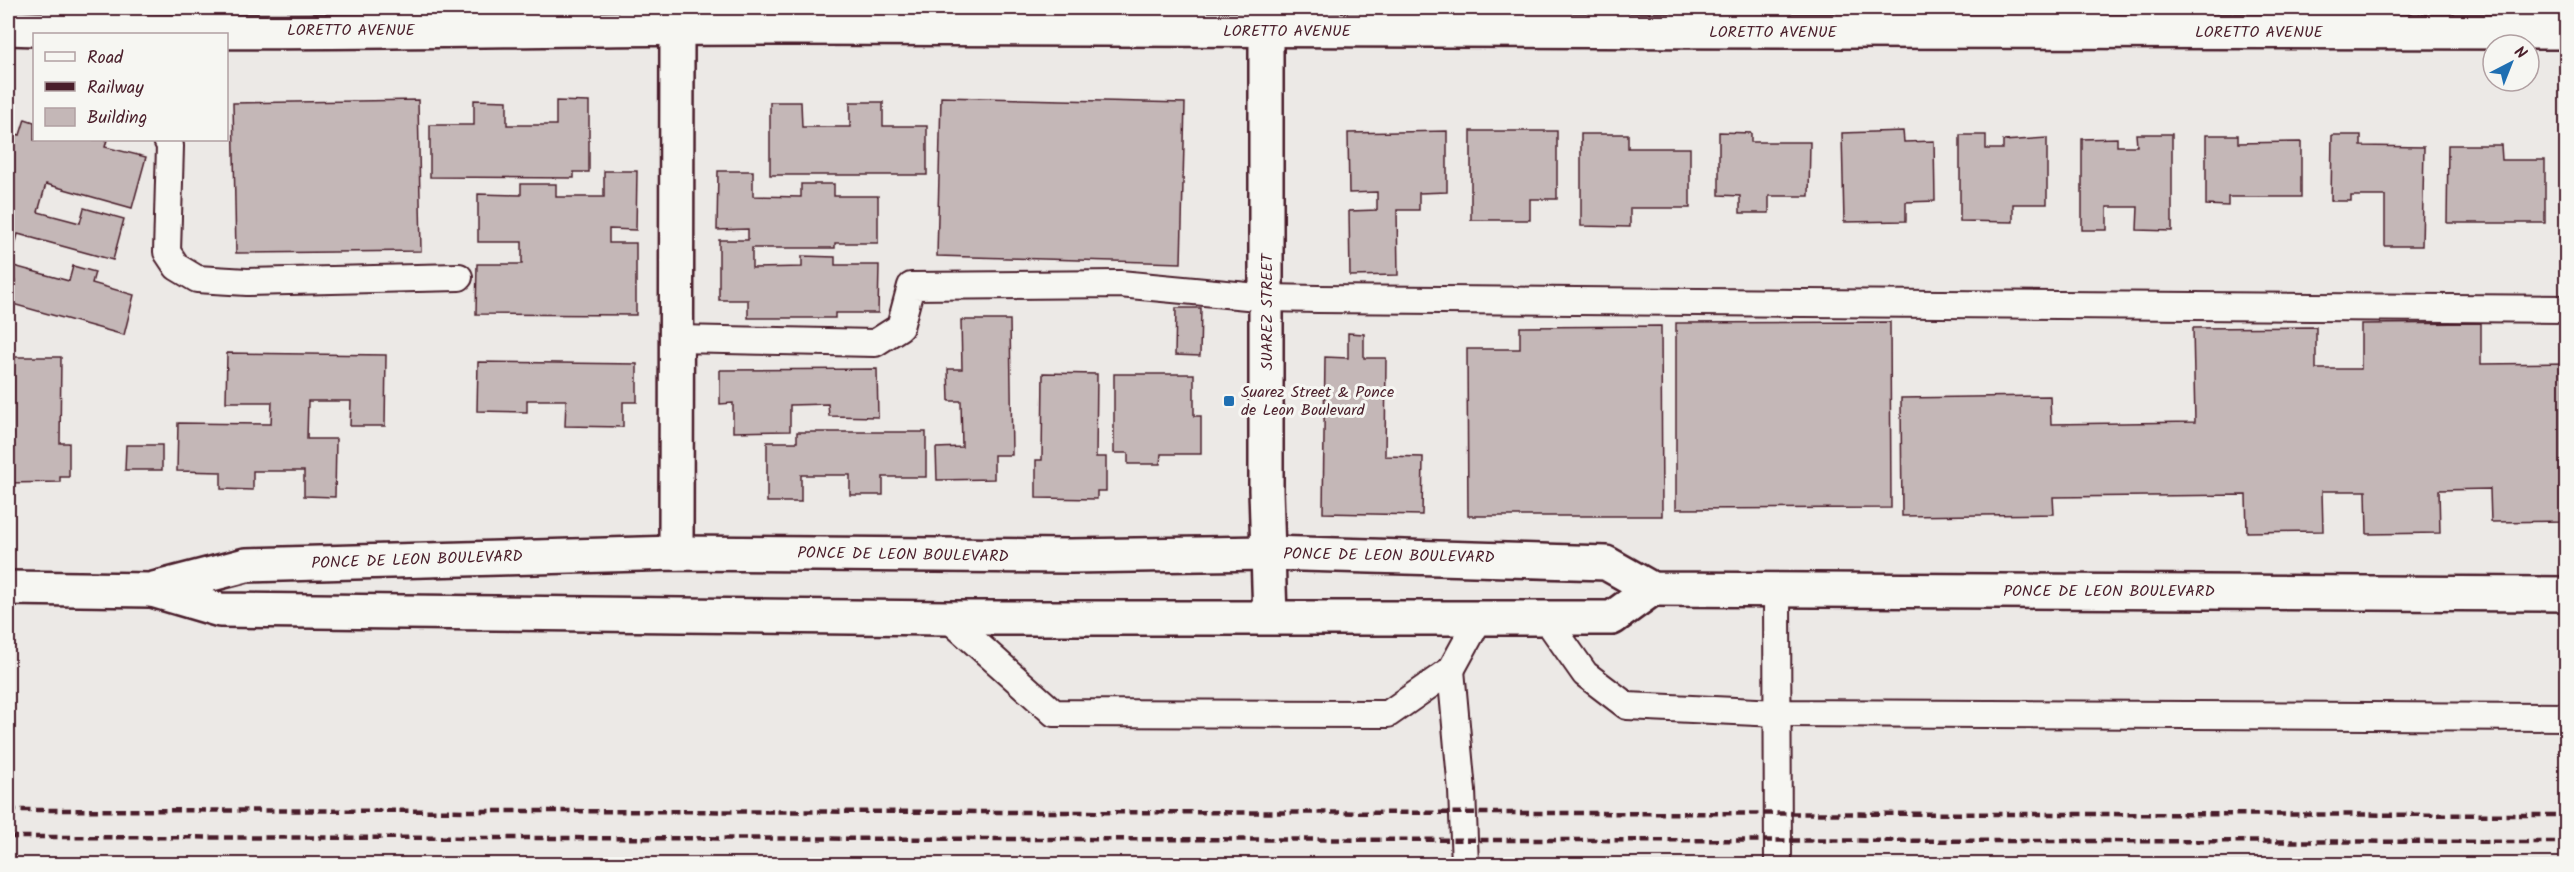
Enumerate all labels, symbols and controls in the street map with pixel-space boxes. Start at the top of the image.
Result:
street label: LORETTO AVENUE [287,18,416,43]
street label: LORETTO AVENUE [1223,19,1352,44]
street label: LORETTO AVENUE [1709,20,1838,45]
street label: LORETTO AVENUE [2195,20,2324,45]
legend [33,33,228,141]
north arrow [2481,33,2541,93]
text: N [2508,40,2532,66]
text: Road [87,44,124,73]
text: Railway [87,74,144,103]
text: Building [87,104,147,133]
street label: SUAREZ STREET [1255,252,1280,370]
place label: Suarez Street & Ponce de Leon Boulevard [1241,380,1394,423]
marker: Suarez Street & Ponce de Leon Boulevard [1222,394,1236,408]
street label: PONCE DE LEON BOULEVARD [797,541,1009,569]
street label: PONCE DE LEON BOULEVARD [1283,542,1495,570]
street label: PONCE DE LEON BOULEVARD [311,544,523,576]
street label: PONCE DE LEON BOULEVARD [2003,579,2215,604]

